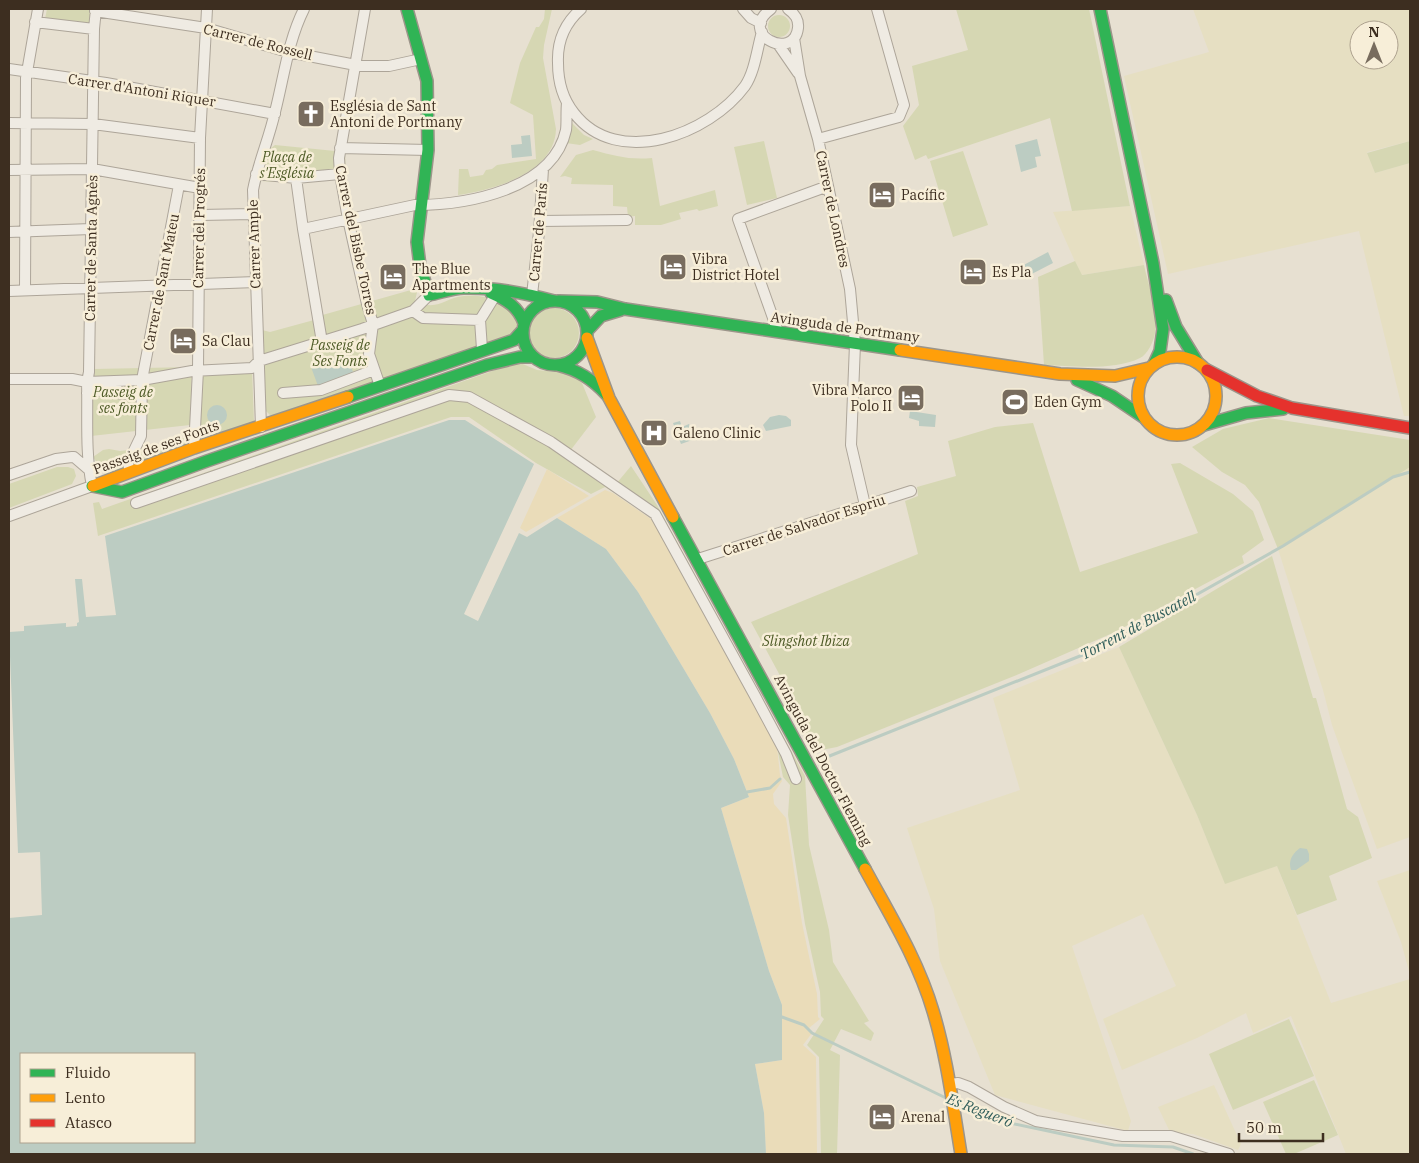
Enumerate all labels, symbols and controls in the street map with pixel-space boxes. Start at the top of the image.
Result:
street label: Carrer de Rossell [202,20,314,64]
north arrow [1349,20,1399,70]
text: N [1368,23,1380,41]
street label: Carrer d'Antoni Riquer [67,69,218,111]
place label: Església de Sant Antoni de Portmany [330,97,463,131]
church icon: Església de Sant Antoni de Portmany [296,99,326,129]
park label: Plaça de s'Església [259,148,315,182]
street label: Carrer de Londres [812,149,854,269]
street label: Carrer del Bisbe Torres [331,164,381,317]
street label: Carrer del Progrés [189,168,209,288]
street label: Carrer de Santa Agnès [81,175,101,321]
hotel icon: Pacífic [867,180,897,210]
street label: Carrer de París [525,182,551,282]
place label: Pacífic [901,186,945,204]
street label: Carrer Ample [243,199,265,289]
street label: Carrer de Sant Mateu [139,212,183,352]
place label: Vibra District Hotel [692,250,780,284]
hotel icon: Vibra District Hotel [658,252,688,282]
hotel icon: Es Pla [958,257,988,287]
place label: The Blue Apartments [412,260,491,294]
hotel icon: The Blue Apartments [378,262,408,292]
place label: Es Pla [992,263,1032,281]
street label: Avinguda de Portmany [770,308,921,346]
hotel icon: Sa Clau [168,326,198,356]
place label: Sa Clau [202,332,251,350]
park label: Passeig de Ses Fonts [309,336,371,370]
place label: Vibra Marco Polo II [812,381,892,415]
park label: Passeig de ses fonts [92,383,154,417]
hotel icon: Vibra Marco Polo II [896,383,926,413]
sports icon: Eden Gym [1000,387,1030,417]
place label: Eden Gym [1034,393,1102,411]
street label: Passeig de ses Fonts [90,416,222,478]
hospital icon: Galeno Clinic [639,418,669,448]
place label: Galeno Clinic [673,424,761,442]
street label: Carrer de Salvador Espriu [720,490,888,560]
water label: Torrent de Buscatell [1077,586,1200,664]
park label: Slingshot Ibiza [761,632,850,650]
street label: Avinguda del Doctor Fleming [770,671,876,849]
legend [20,1053,195,1143]
text: Fluido [65,1063,110,1082]
text: Lento [65,1088,105,1107]
water label: Es Regueró [943,1088,1016,1131]
hotel icon: Arenal [867,1102,897,1132]
place label: Arenal [901,1108,945,1126]
scale bar [1239,1110,1323,1142]
text: Atasco [65,1113,112,1132]
text: 50 m [1246,1118,1282,1137]

